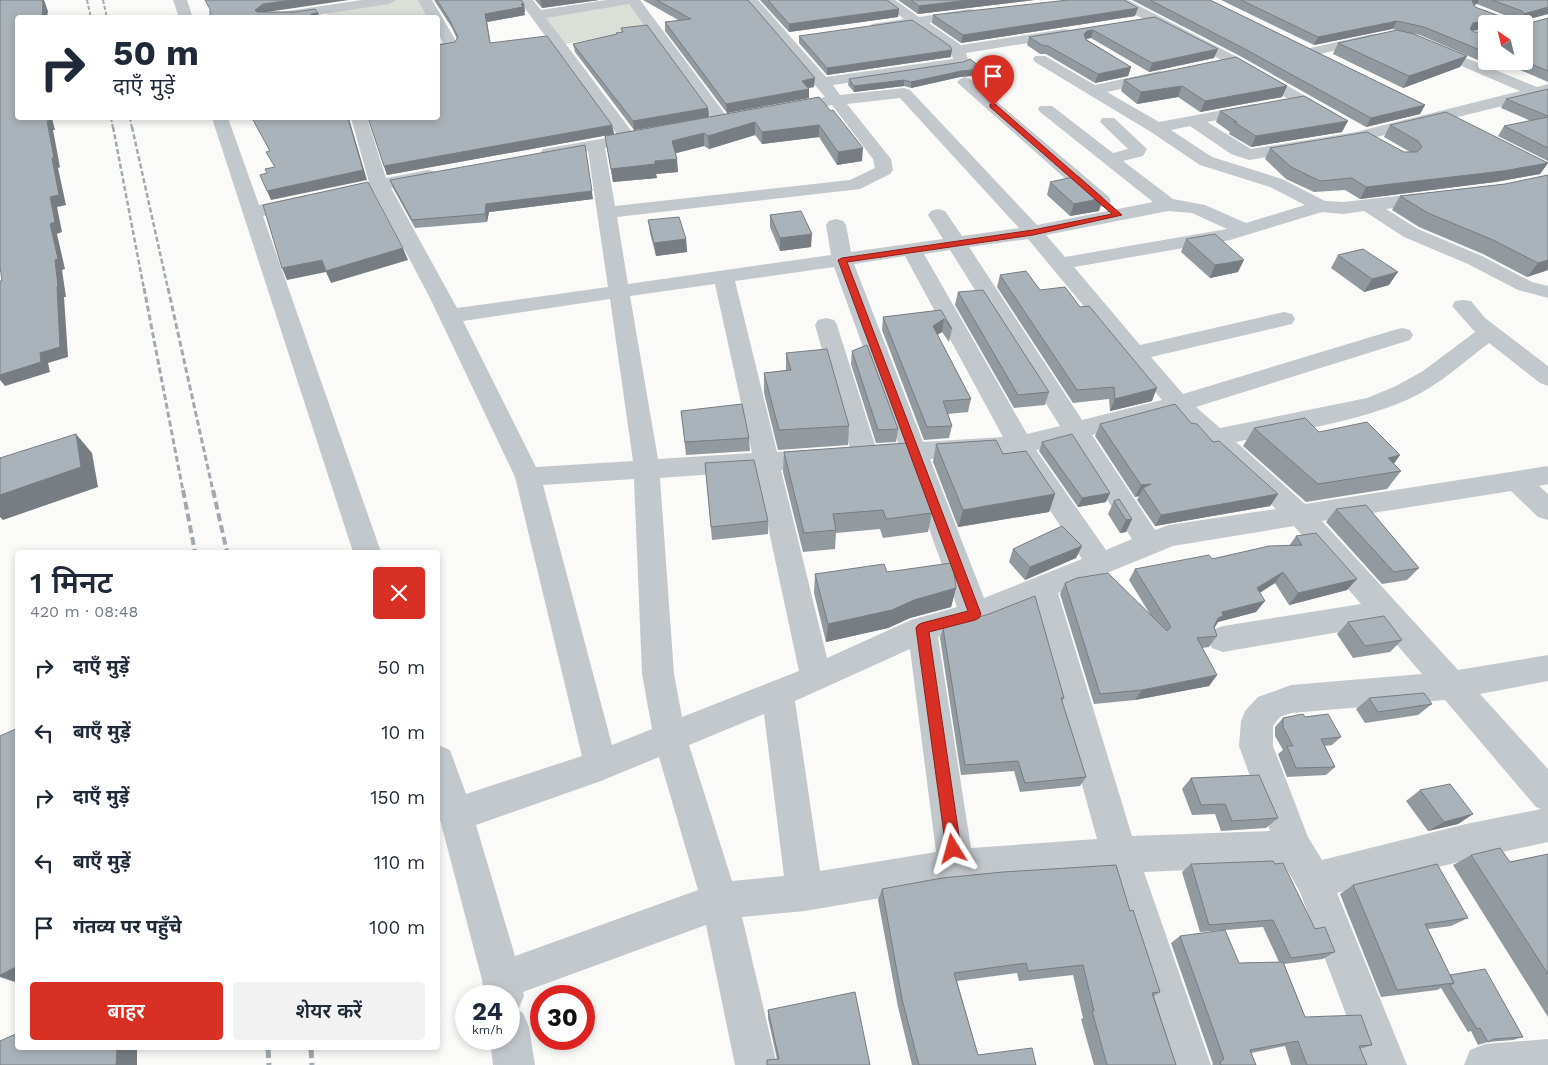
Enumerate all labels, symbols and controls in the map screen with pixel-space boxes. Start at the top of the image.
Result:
north arrow [1478,15,1532,70]
map controls [1478,15,1533,70]
text: 50 m [113,32,199,74]
icon: right [30,35,95,100]
pin [972,55,1014,106]
icon: arrive [979,62,1007,90]
text: दाएँ मुड़ें [113,74,175,99]
text: 1 मिनट [30,565,113,600]
button: close [373,567,425,619]
text: 420 m · 08:48 [30,602,138,621]
icon: right [30,654,58,682]
text: दाएँ मुड़ें [73,655,129,678]
text: 50 m [378,656,425,679]
icon: left [30,719,58,747]
text: बाएँ मुड़ें [73,720,131,743]
text: 10 m [381,721,425,744]
icon: right [30,784,58,812]
text: दाएँ मुड़ें [73,785,129,808]
text: 150 m [370,786,425,809]
position arrow [926,822,978,874]
icon: left [30,849,58,877]
text: बाएँ मुड़ें [73,850,131,873]
text: 110 m [374,851,425,874]
icon: arrive [30,914,58,942]
text: गंतव्य पर पहुँचे [73,915,182,938]
text: 100 m [369,916,425,939]
button: बाहर [30,982,223,1040]
button: शेयर करें [233,982,425,1040]
speed limit sign: 30 [530,985,595,1050]
text: 24 [472,997,503,1026]
text: km/h [472,1023,503,1037]

